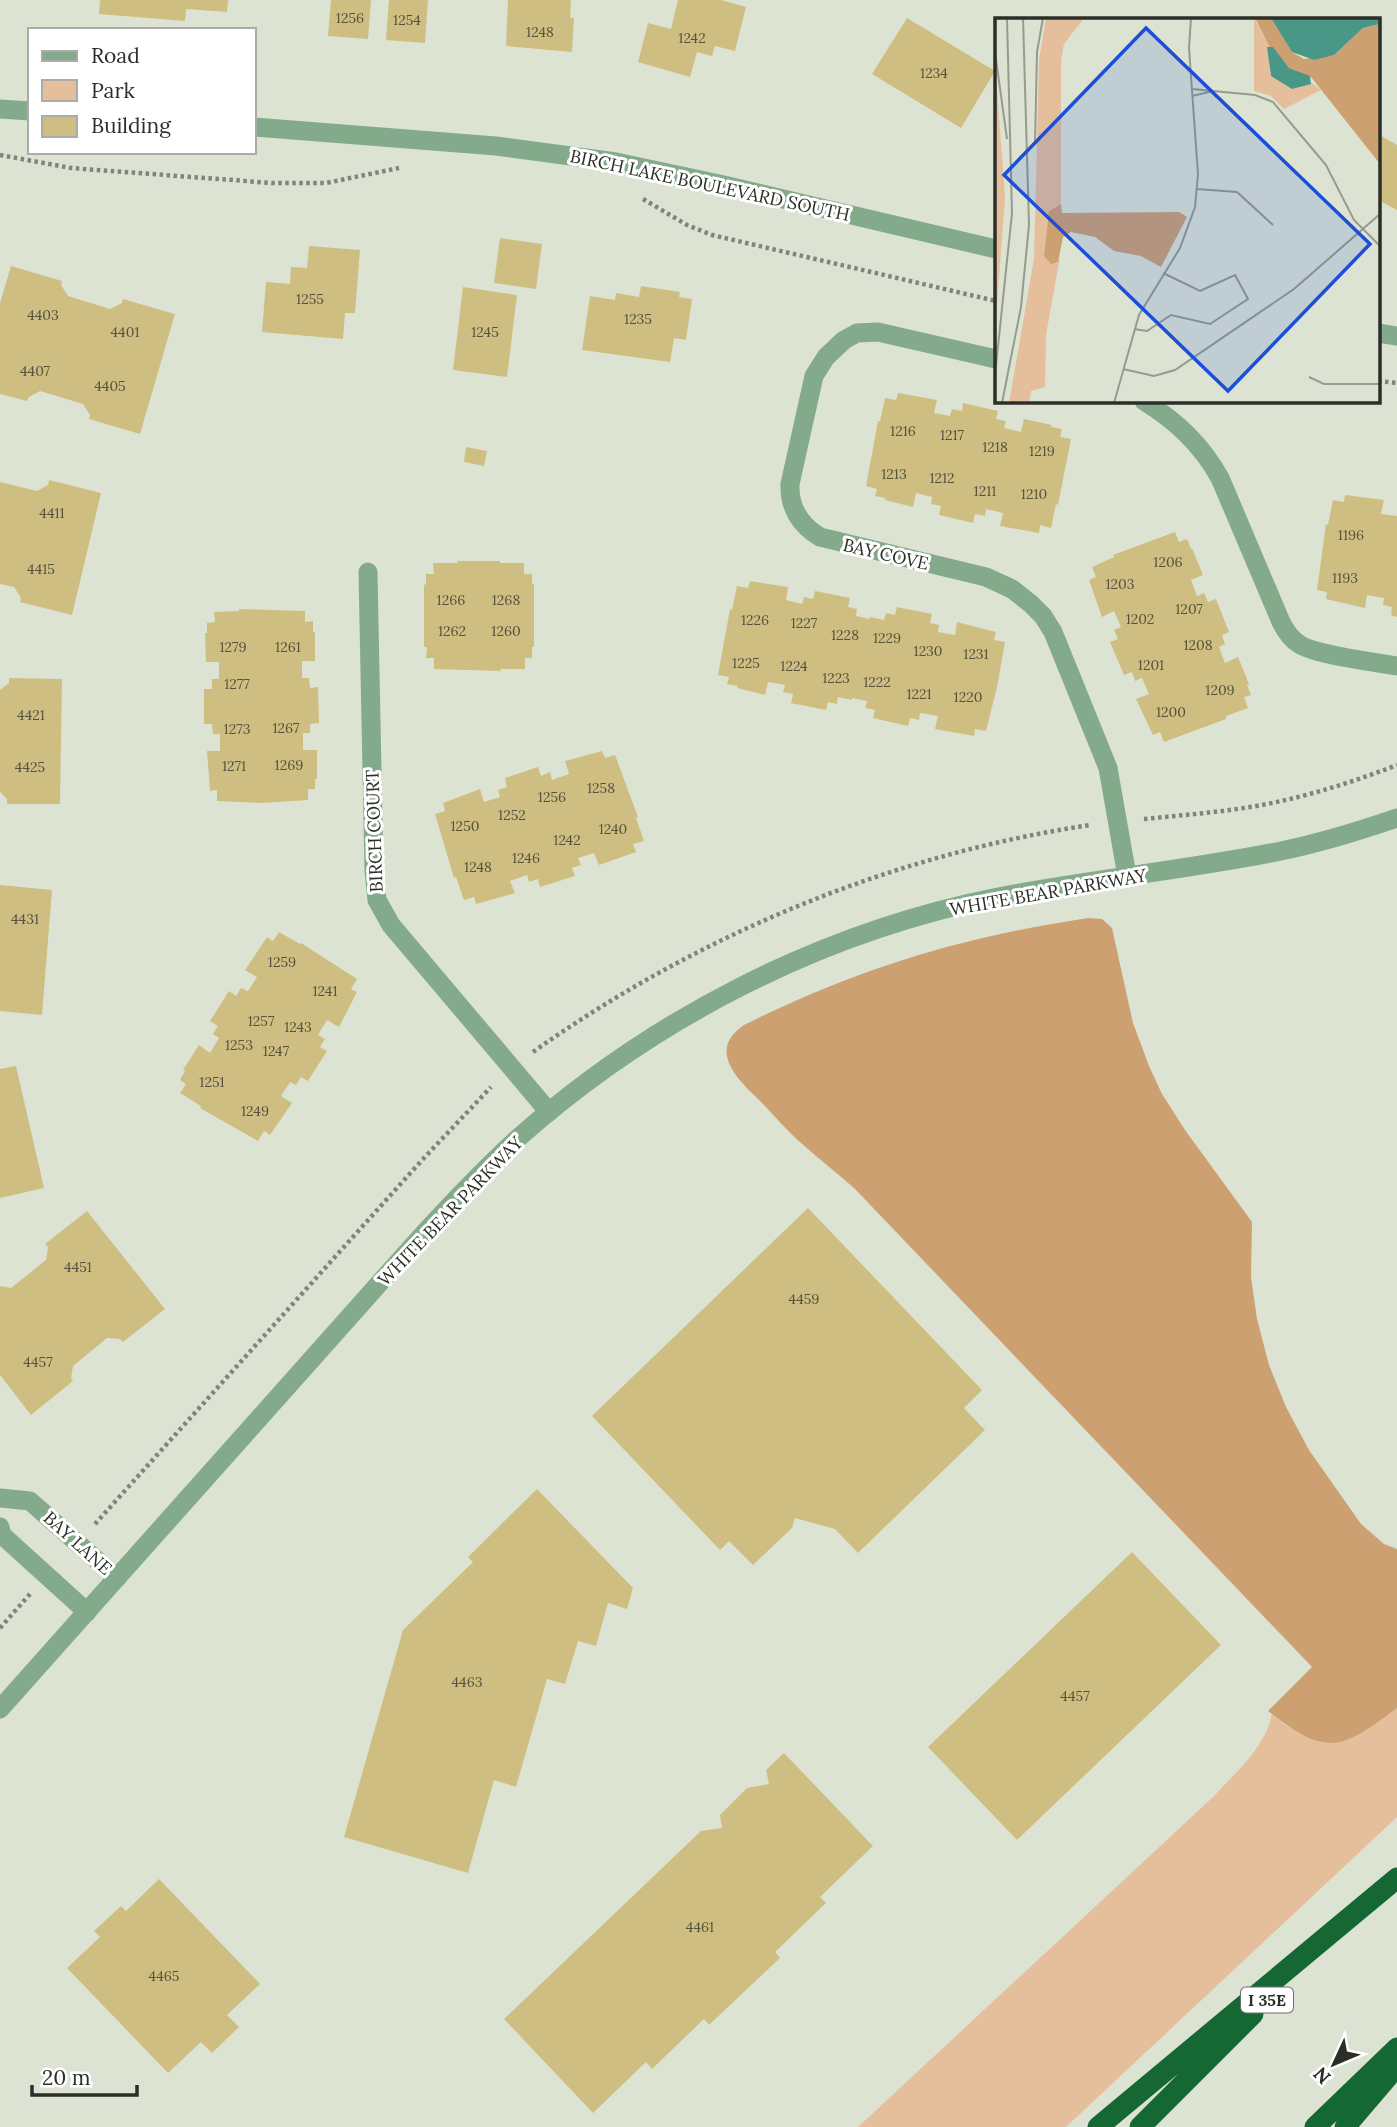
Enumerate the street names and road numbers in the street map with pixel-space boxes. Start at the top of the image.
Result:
street label: BIRCH LAKE BOULEVARD SOUTH [568,144,852,226]
street label: BAY COVE [841,533,931,575]
street label: BIRCH COURT [360,769,388,893]
street label: WHITE BEAR PARKWAY [948,863,1149,921]
street label: WHITE BEAR PARKWAY [372,1131,528,1291]
street label: BAY LANE [39,1506,117,1580]
road number: I 35E [1241,1988,1293,2012]

